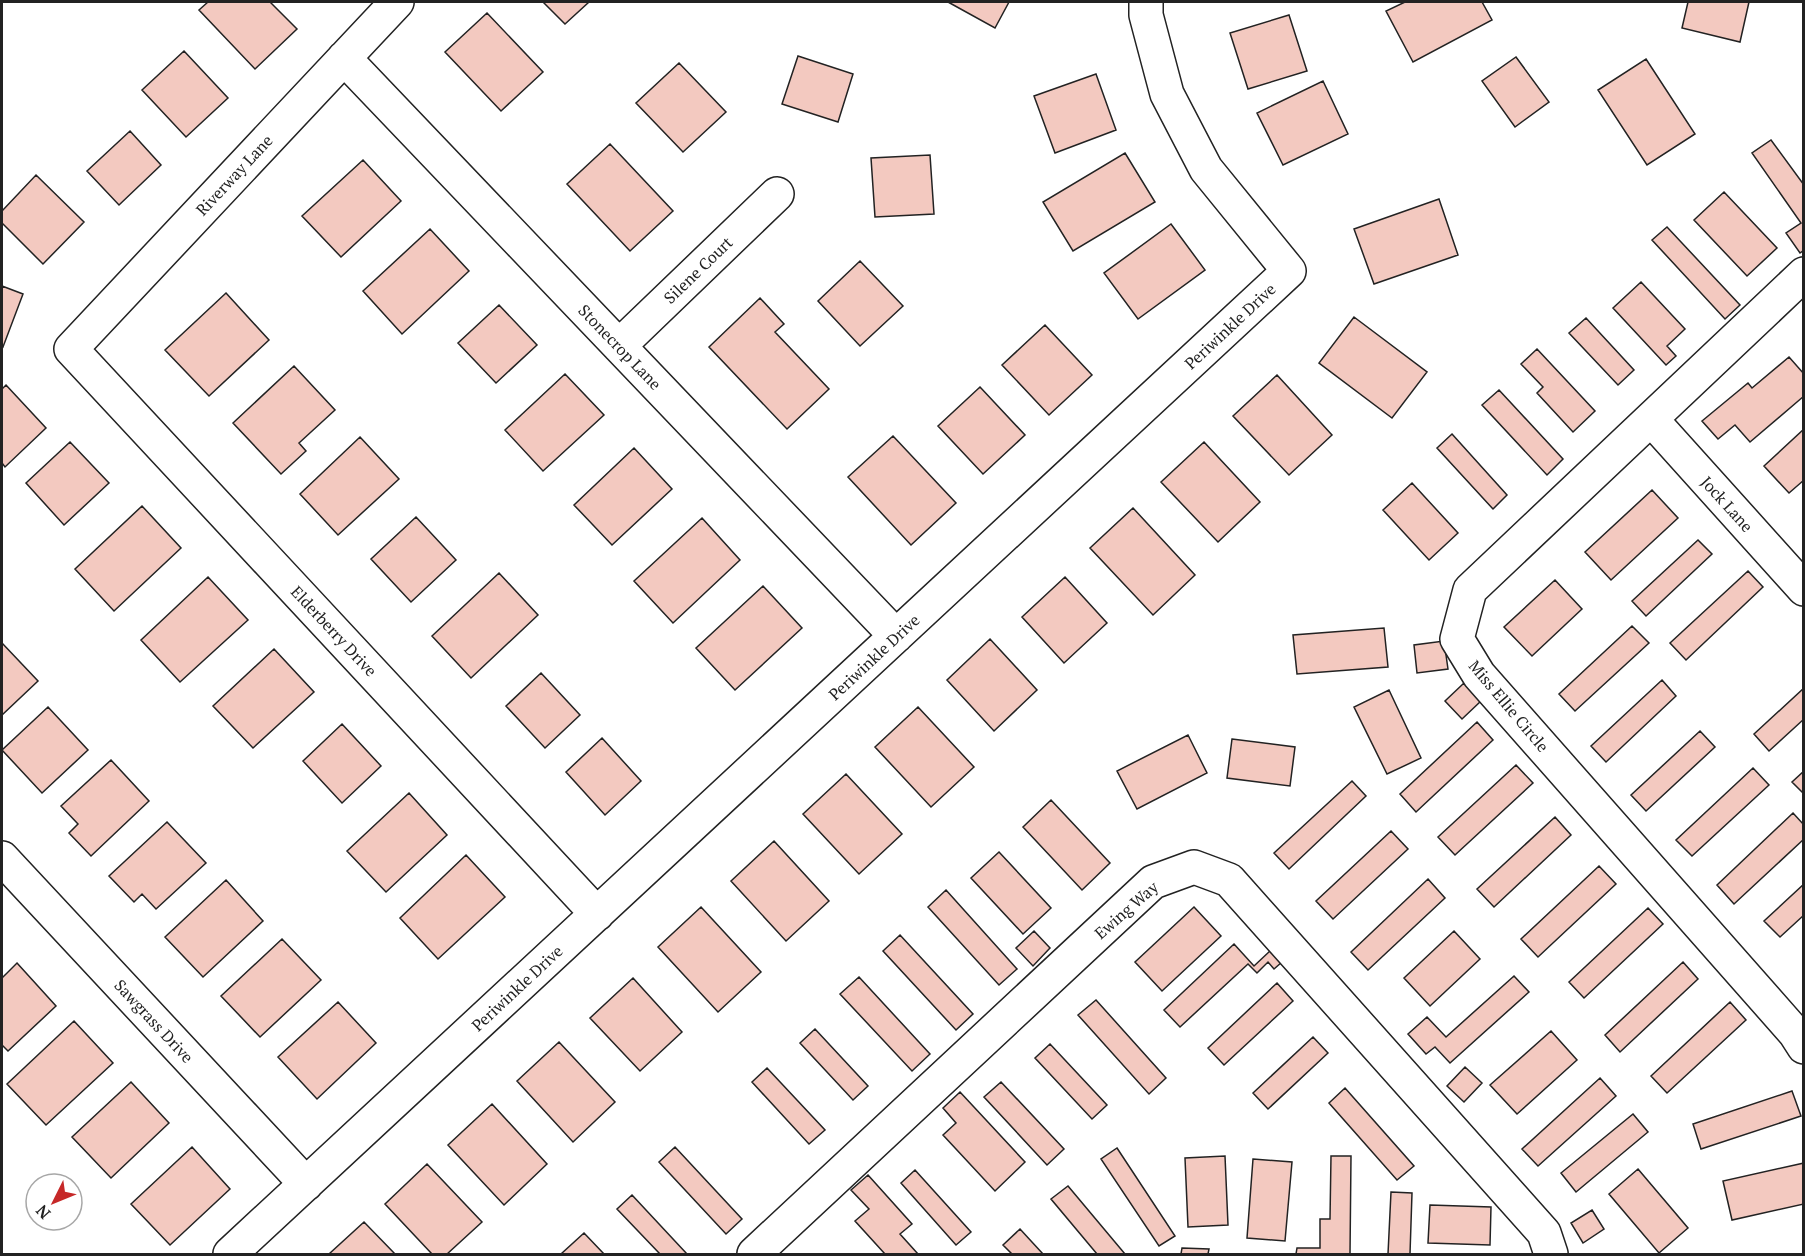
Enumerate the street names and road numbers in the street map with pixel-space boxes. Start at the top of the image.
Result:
street label: Riverway Lane [191,130,277,220]
street label: Silene Court [659,232,737,308]
street label: Periwinkle Drive [1180,278,1280,374]
street label: Stonecrop Lane [574,300,666,394]
street label: Jock Lane [1696,471,1758,537]
street label: Elderberry Drive [286,581,382,681]
street label: Periwinkle Drive [824,609,924,705]
street label: Miss Ellie Circle [1464,655,1554,757]
street label: Ewing Way [1089,876,1163,944]
street label: Periwinkle Drive [467,940,567,1036]
street label: Sawgrass Drive [110,974,198,1068]

